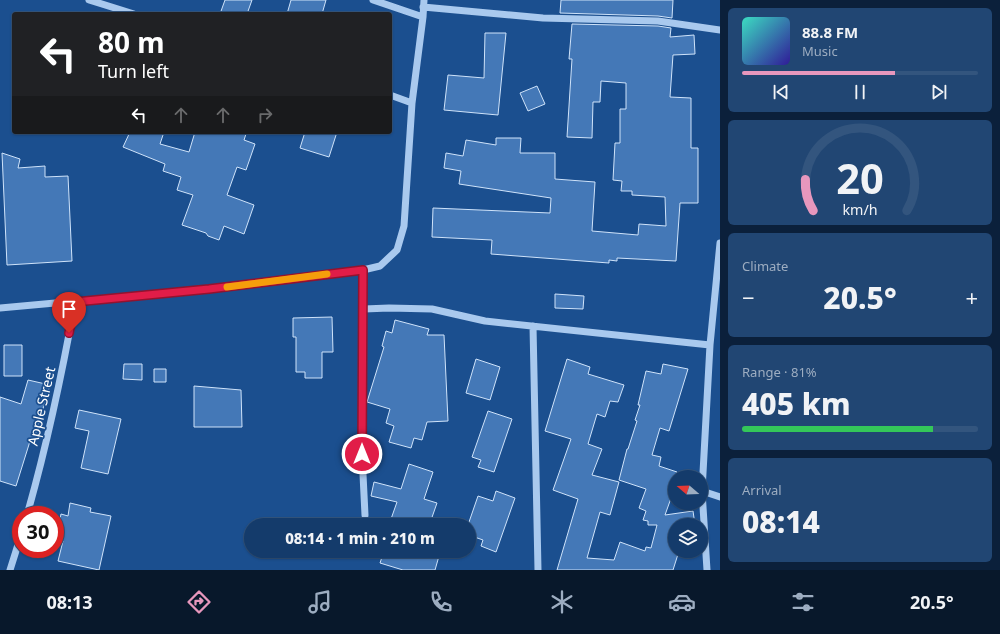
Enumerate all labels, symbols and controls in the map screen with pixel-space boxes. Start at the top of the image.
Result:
text: 88.8 FM [802,22,858,42]
text: 80 m [98,23,165,61]
icon: left [32,28,84,80]
text: Music [802,42,838,60]
text: Turn left [98,59,169,83]
icon: previous [770,81,792,103]
icon: pause [849,81,871,103]
icon: next [928,81,950,103]
icon: left [128,104,150,126]
icon: ahead [170,104,192,126]
icon: ahead [212,104,234,126]
icon: right [254,104,276,126]
text: 20 [836,149,884,205]
text: km/h [842,199,878,218]
text: Climate [742,257,788,275]
text: 20.5° [823,277,897,318]
text: − [742,282,755,312]
text: + [965,282,978,312]
pin [52,292,86,333]
icon: arrive [58,298,80,320]
text: Range · 81% [742,363,817,381]
street label: Apple Street [23,365,59,447]
text: 405 km [742,383,851,424]
position arrow [341,433,383,475]
north arrow [668,470,708,510]
map controls [668,470,708,558]
text: Arrival [742,481,782,499]
text: 08:14 [742,501,820,542]
speed limit sign: 30 [12,506,64,558]
button: layers [668,518,708,558]
text: 08:14 · 1 min · 210 m [285,528,435,548]
icon: directions [185,588,213,616]
icon: music [306,588,334,616]
icon: phone [427,588,455,616]
icon: climate [548,588,576,616]
icon: car [668,588,696,616]
icon: filters [789,588,817,616]
text: 08:13 [46,590,93,614]
text: 20.5° [910,590,954,614]

